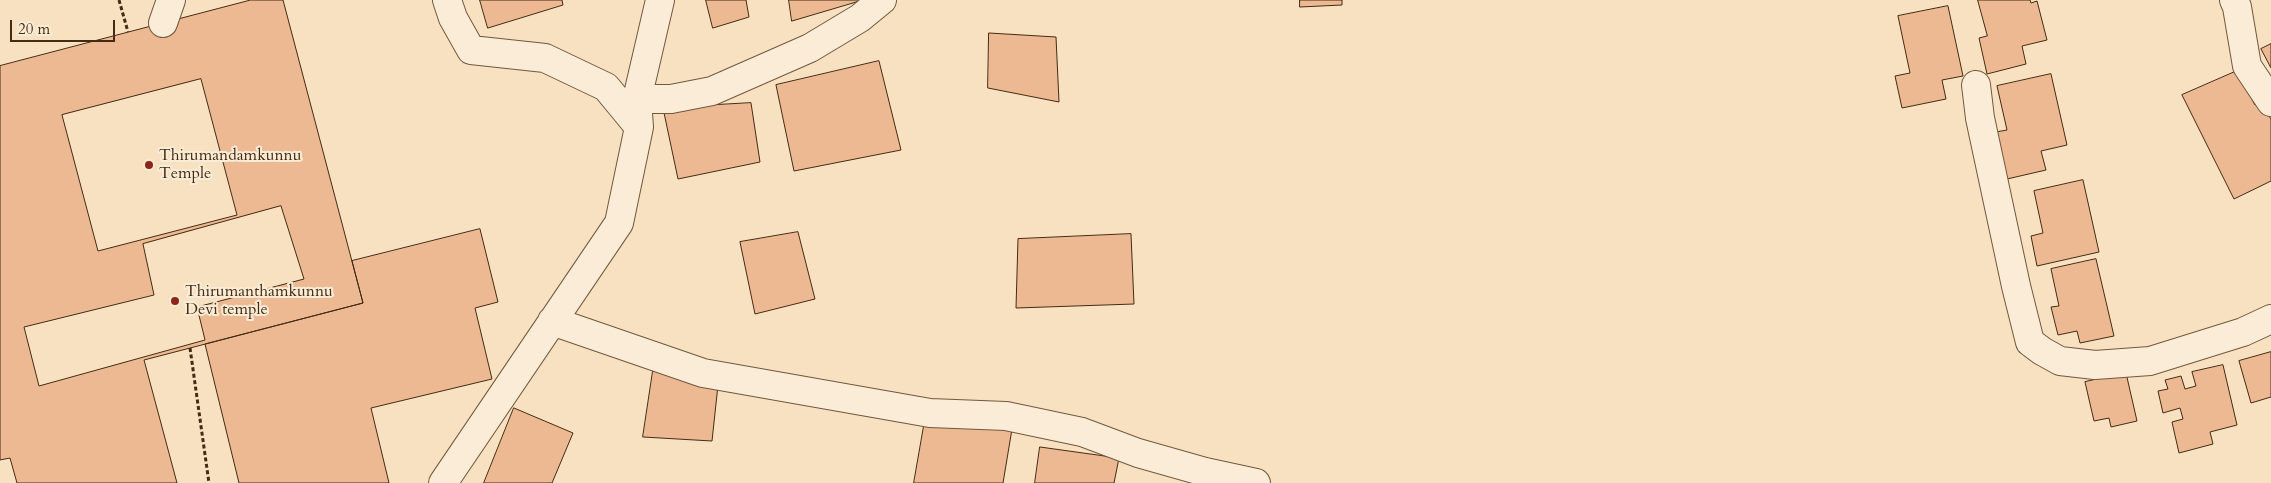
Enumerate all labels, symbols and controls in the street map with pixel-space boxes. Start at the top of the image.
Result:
scale bar [12,10,118,42]
text: 20 m [18,19,50,39]
place label: Thirumandamkunnu Temple [159,146,301,184]
marker: Thirumandamkunnu Temple [143,159,155,171]
place label: Thirumanthamkunnu Devi temple [185,282,333,320]
marker: Thirumanthamkunnu Devi temple [169,295,181,307]

